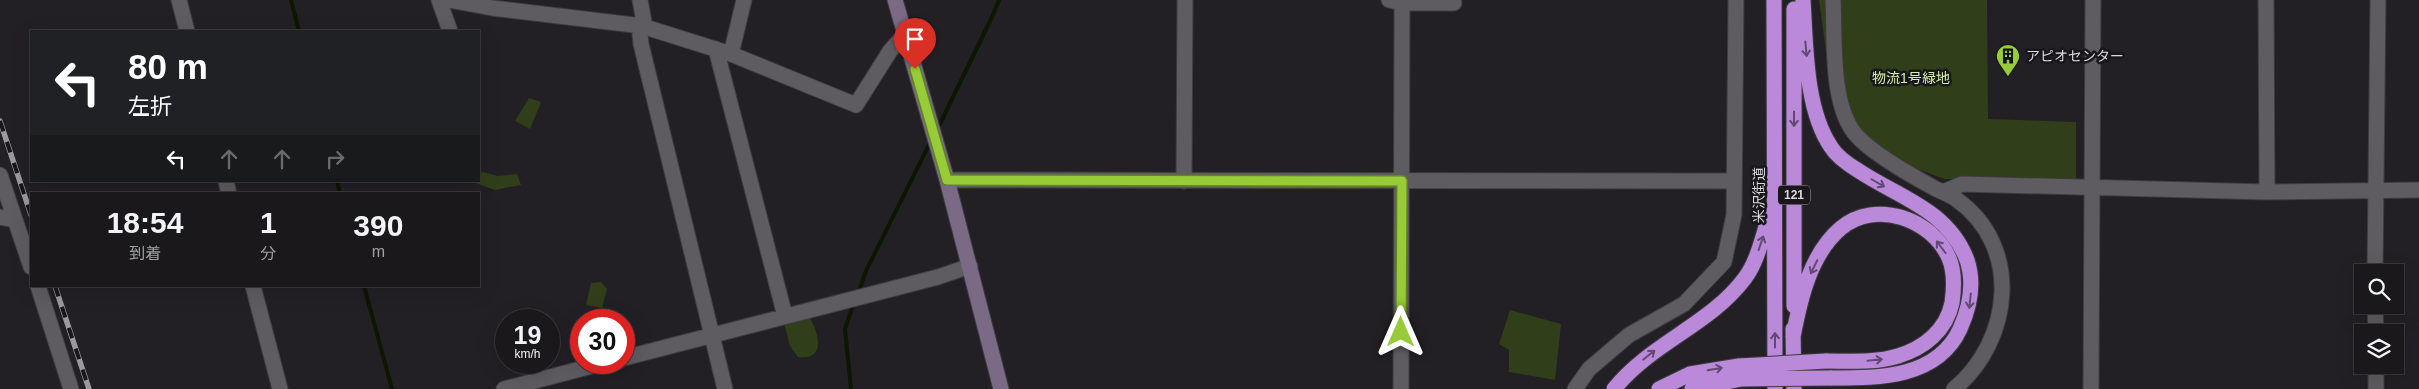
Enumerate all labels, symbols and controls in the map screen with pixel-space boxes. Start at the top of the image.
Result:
pin [894,18,936,69]
icon: arrive [901,25,929,53]
one-way arrow [1801,40,1811,56]
building icon: アピオセンター [1995,43,2021,77]
text: 80 m [128,47,208,86]
place label: アピオセンター [2026,48,2124,64]
icon: left [45,50,110,115]
park label: 物流1号緑地 [1872,70,1950,86]
text: 左折 [128,94,172,119]
one-way arrow [1789,110,1799,126]
icon: left [162,145,190,173]
icon: ahead [215,145,243,173]
icon: ahead [268,145,296,173]
icon: right [321,145,349,173]
street label: 米沢街道 [1751,167,1767,223]
one-way arrow [1870,179,1885,188]
road number: 121 [1778,186,1810,204]
text: 18:54 [107,206,183,239]
text: 1 [260,206,277,239]
text: 390 [353,209,403,242]
one-way arrow [1757,236,1766,252]
one-way arrow [1936,241,1947,254]
text: m [372,243,385,260]
text: 到着 [129,245,161,262]
text: 分 [260,245,276,262]
one-way arrow [1809,259,1818,274]
map controls [2354,264,2404,374]
button: search [2354,264,2404,314]
one-way arrow [1965,292,1975,308]
position arrow [1374,305,1426,357]
speed limit sign: 30 [570,309,635,374]
text: 19 [514,321,541,349]
button: layers [2354,324,2404,374]
one-way arrow [1770,333,1780,349]
text: km/h [514,347,541,361]
one-way arrow [1642,349,1655,360]
one-way arrow [1867,355,1883,365]
one-way arrow [1706,364,1722,373]

